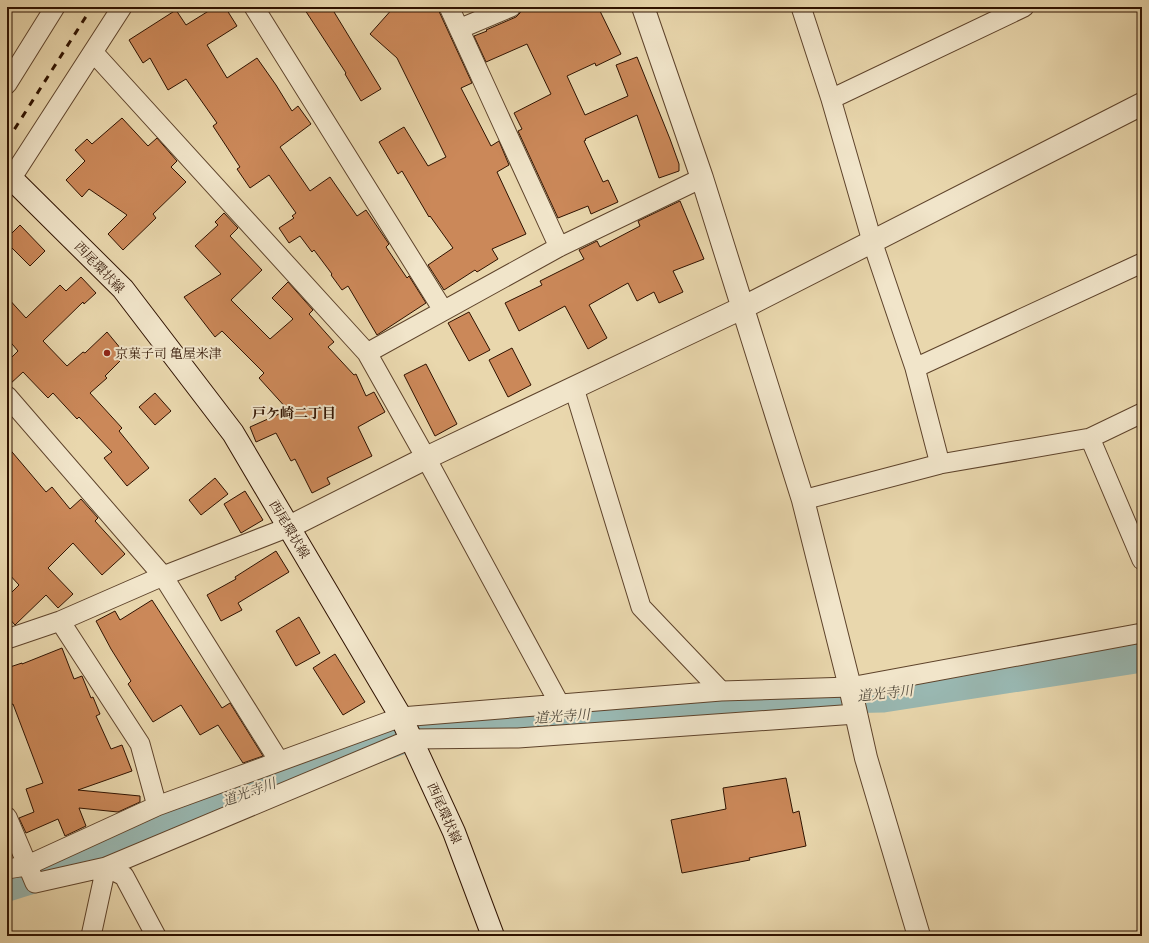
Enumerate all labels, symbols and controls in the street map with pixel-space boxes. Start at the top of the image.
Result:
street label: 西尾環状線 [70,237,129,297]
place label: 京菓子司 亀屋米津 [115,344,222,363]
marker: 京菓子司 亀屋米津 [102,348,112,358]
district label: 戸ケ崎二丁目 [252,403,336,423]
street label: 西尾環状線 [265,497,314,562]
water label: 道光寺川 [856,680,916,706]
water label: 道光寺川 [533,704,593,728]
water label: 道光寺川 [219,772,281,811]
street label: 西尾環状線 [423,780,466,847]

